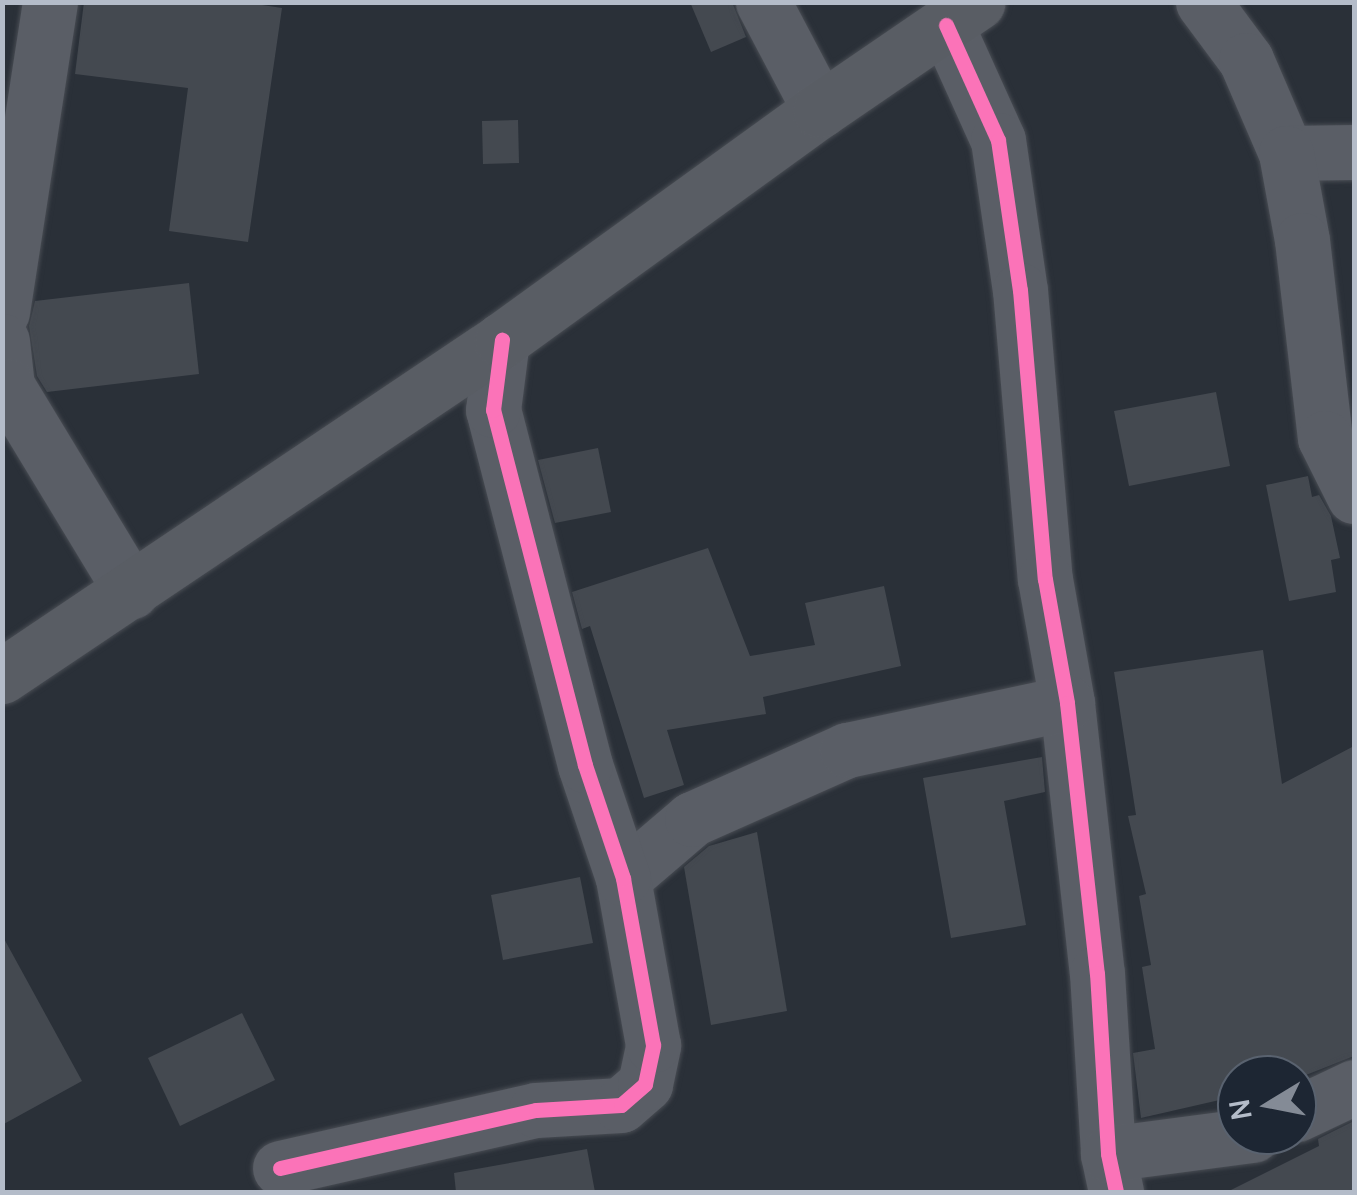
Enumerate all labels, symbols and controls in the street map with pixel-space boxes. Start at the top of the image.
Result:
north arrow [1217,1055,1317,1155]
text: N [1219,1097,1260,1123]

